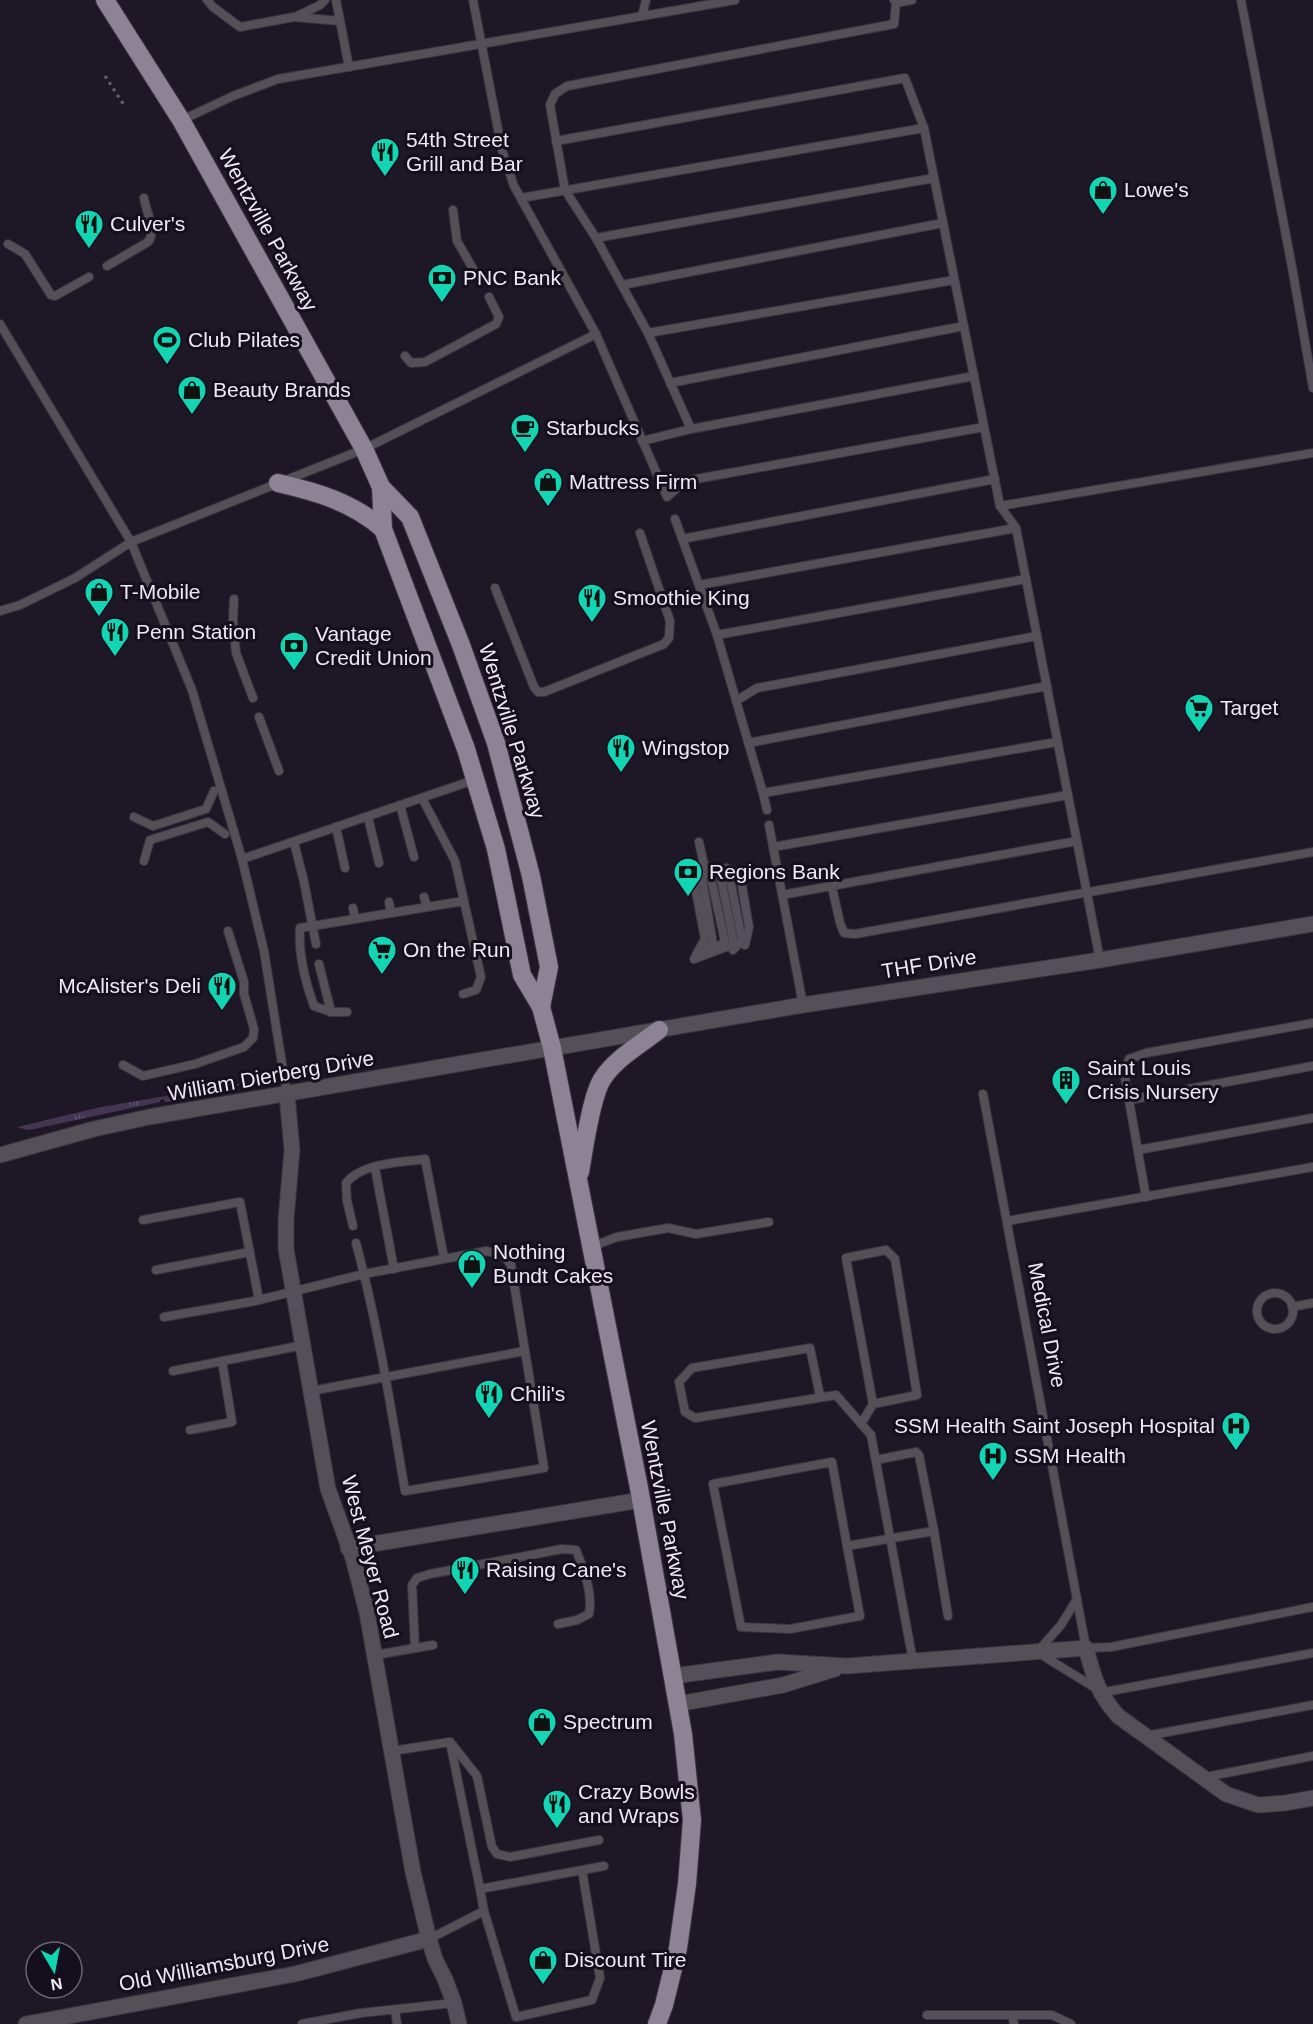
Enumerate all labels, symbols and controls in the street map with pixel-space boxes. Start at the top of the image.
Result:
place label: 54th Street Grill and Bar [406,128,523,175]
restaurant icon: 54th Street Grill and Bar [369,136,401,178]
street label: Wentzville Parkway [214,145,323,315]
shop icon: Lowe's [1087,174,1119,216]
place label: Lowe's [1124,178,1189,201]
restaurant icon: Culver's [73,208,105,250]
place label: Culver's [110,212,185,235]
bank icon: PNC Bank [426,262,458,304]
place label: PNC Bank [463,266,562,289]
sports icon: Club Pilates [151,324,183,366]
place label: Club Pilates [188,328,300,351]
shop icon: Beauty Brands [176,374,208,416]
place label: Beauty Brands [213,378,351,401]
cafe icon: Starbucks [509,412,541,454]
place label: Starbucks [546,416,639,439]
shop icon: Mattress Firm [532,466,564,508]
place label: Mattress Firm [569,470,697,493]
shop icon: T-Mobile [83,576,115,618]
place label: T-Mobile [120,580,201,603]
restaurant icon: Smoothie King [576,582,608,624]
place label: Smoothie King [613,586,750,609]
restaurant icon: Penn Station [99,616,131,658]
place label: Penn Station [136,620,256,643]
place label: Vantage Credit Union [315,622,432,669]
bank icon: Vantage Credit Union [278,630,310,672]
street label: Wentzville Parkway [475,641,550,822]
supermarket icon: Target [1183,692,1215,734]
place label: Target [1220,696,1279,719]
restaurant icon: Wingstop [605,732,637,774]
place label: Wingstop [642,736,730,759]
bank icon: Regions Bank [672,856,704,898]
place label: Regions Bank [709,860,840,883]
supermarket icon: On the Run [366,934,398,976]
place label: On the Run [403,938,510,961]
street label: THF Drive [880,945,978,982]
restaurant icon: McAlister's Deli [206,970,238,1012]
place label: McAlister's Deli [58,974,201,997]
street label: William Dierberg Drive [166,1046,376,1105]
place label: Saint Louis Crisis Nursery [1087,1056,1219,1103]
building icon: Saint Louis Crisis Nursery [1050,1064,1082,1106]
place label: Nothing Bundt Cakes [493,1240,613,1287]
shop icon: Nothing Bundt Cakes [456,1248,488,1290]
street label: Medical Drive [1024,1260,1071,1390]
restaurant icon: Chili's [473,1378,505,1420]
place label: Chili's [510,1382,565,1405]
hospital icon: SSM Health Saint Joseph Hospital [1220,1410,1252,1452]
place label: SSM Health Saint Joseph Hospital [894,1414,1215,1437]
street label: Wentzville Parkway [637,1419,694,1602]
hospital icon: SSM Health [977,1440,1009,1482]
place label: SSM Health [1014,1444,1126,1467]
street label: West Meyer Road [338,1473,403,1641]
restaurant icon: Raising Cane's [449,1554,481,1596]
place label: Raising Cane's [486,1558,627,1581]
shop icon: Spectrum [526,1706,558,1748]
place label: Spectrum [563,1710,653,1733]
place label: Crazy Bowls and Wraps [578,1780,695,1827]
restaurant icon: Crazy Bowls and Wraps [541,1788,573,1830]
street label: Old Williamsburg Drive [117,1932,331,1995]
north arrow [24,1940,84,2000]
shop icon: Discount Tire [527,1944,559,1986]
place label: Discount Tire [564,1948,687,1971]
text: N [49,1975,64,1994]

